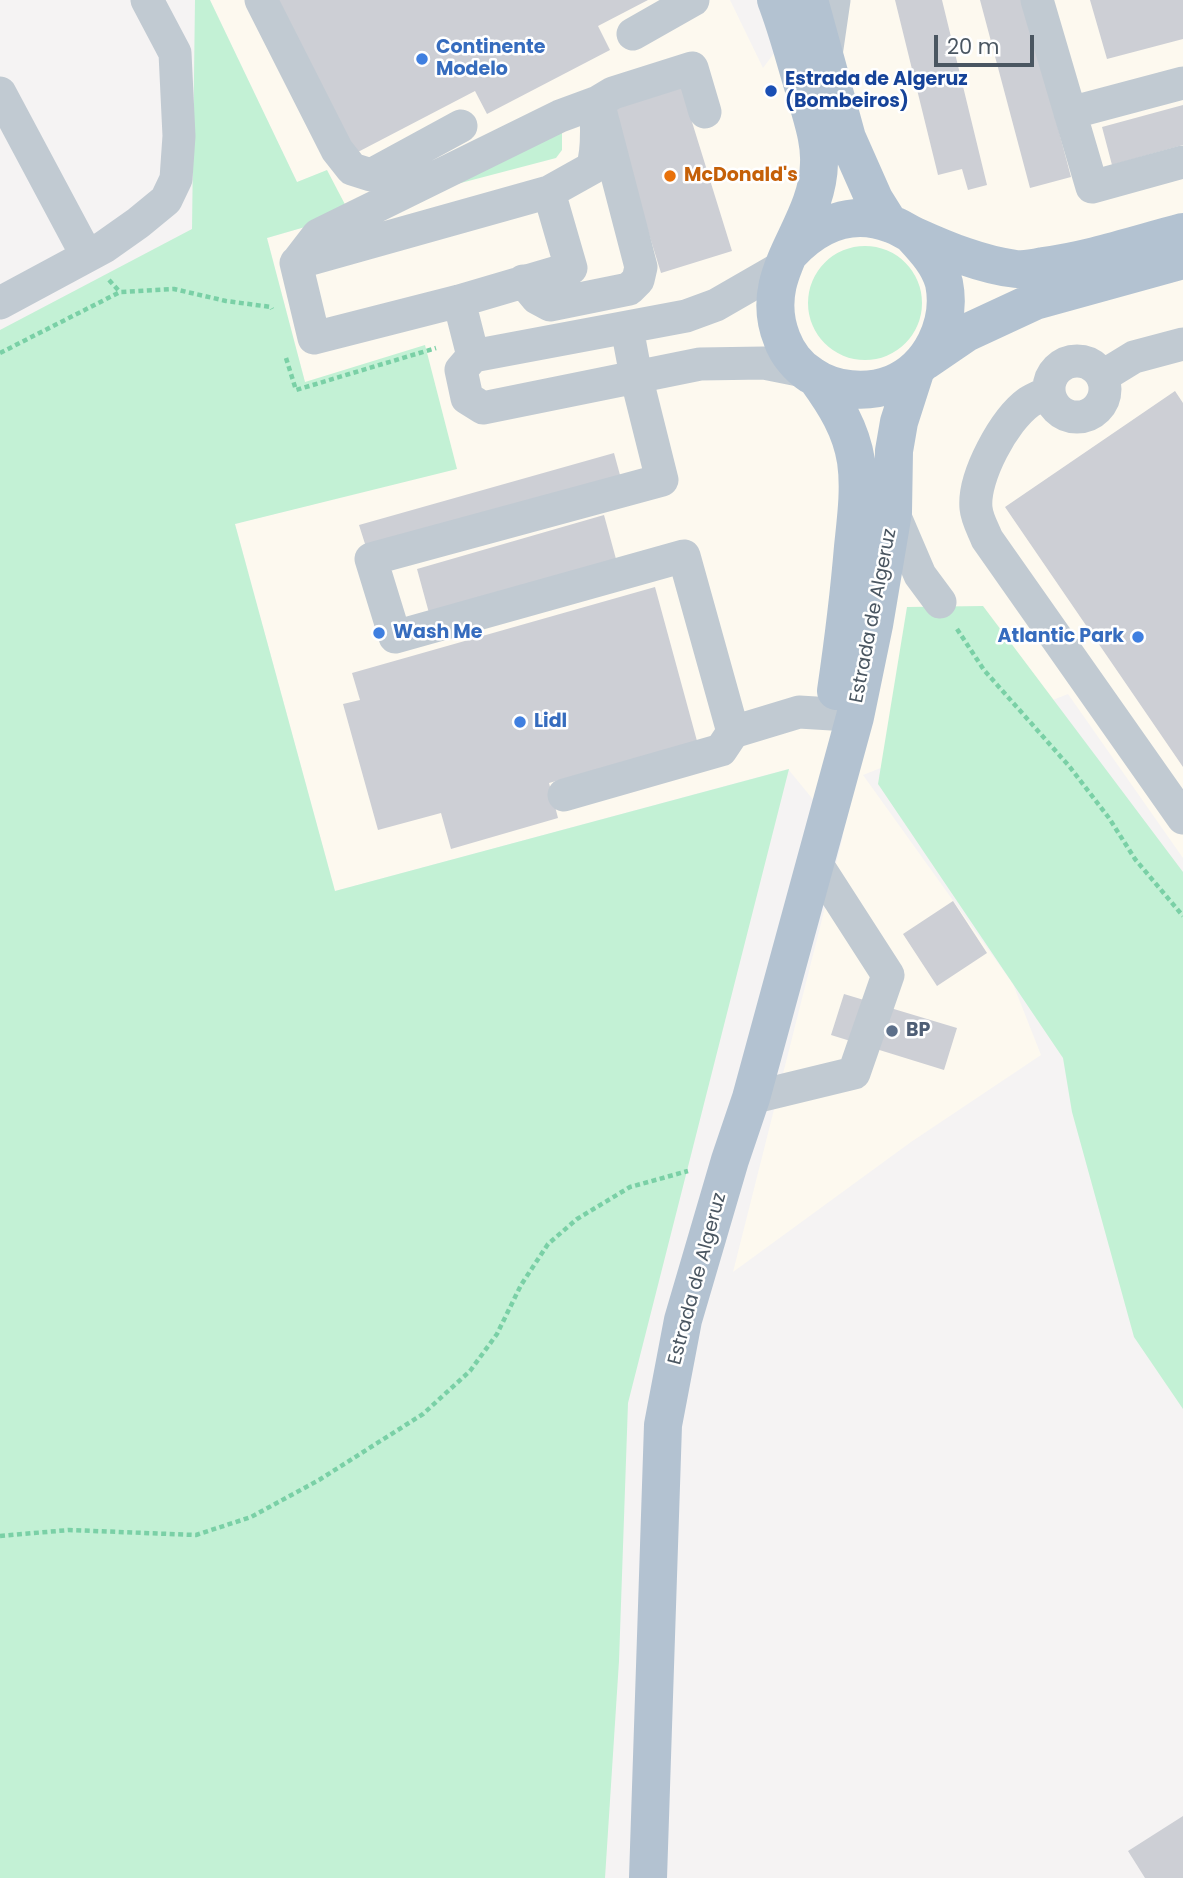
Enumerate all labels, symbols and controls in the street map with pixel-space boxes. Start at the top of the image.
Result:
scale bar [938,21,1038,65]
text: 20 m [947,32,1000,61]
place label: Continente Modelo [436,37,545,81]
marker: Continente Modelo [414,51,430,67]
place label: Estrada de Algeruz (Bombeiros) [785,69,968,113]
marker: Estrada de Algeruz (Bombeiros) [763,83,779,99]
place label: McDonald's [684,165,798,187]
marker: McDonald's [662,168,678,184]
street label: Estrada de Algeruz [846,527,902,705]
place label: Wash Me [393,622,482,644]
marker: Wash Me [371,625,387,641]
place label: Atlantic Park [997,626,1124,648]
marker: Atlantic Park [1130,629,1146,645]
place label: Lidl [534,711,567,733]
marker: Lidl [512,714,528,730]
place label: BP [906,1020,930,1042]
marker: BP [884,1023,900,1039]
street label: Estrada de Algeruz [664,1191,732,1367]

